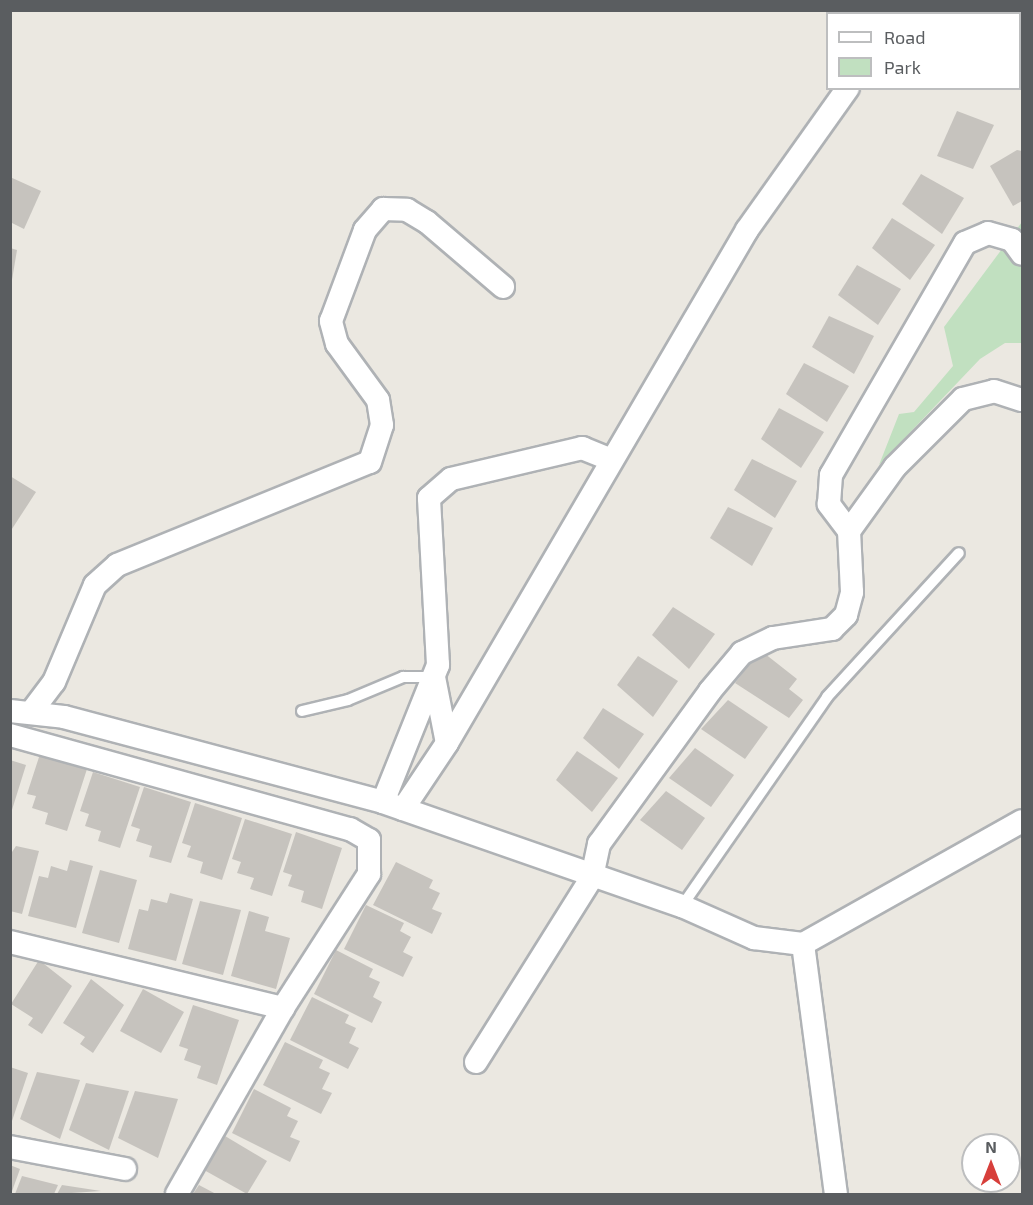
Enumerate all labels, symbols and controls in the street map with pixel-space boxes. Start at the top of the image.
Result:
legend [826,12,1021,90]
text: Road [884,26,925,48]
text: Park [884,56,921,78]
north arrow [961,1133,1021,1193]
text: N [985,1137,997,1156]

